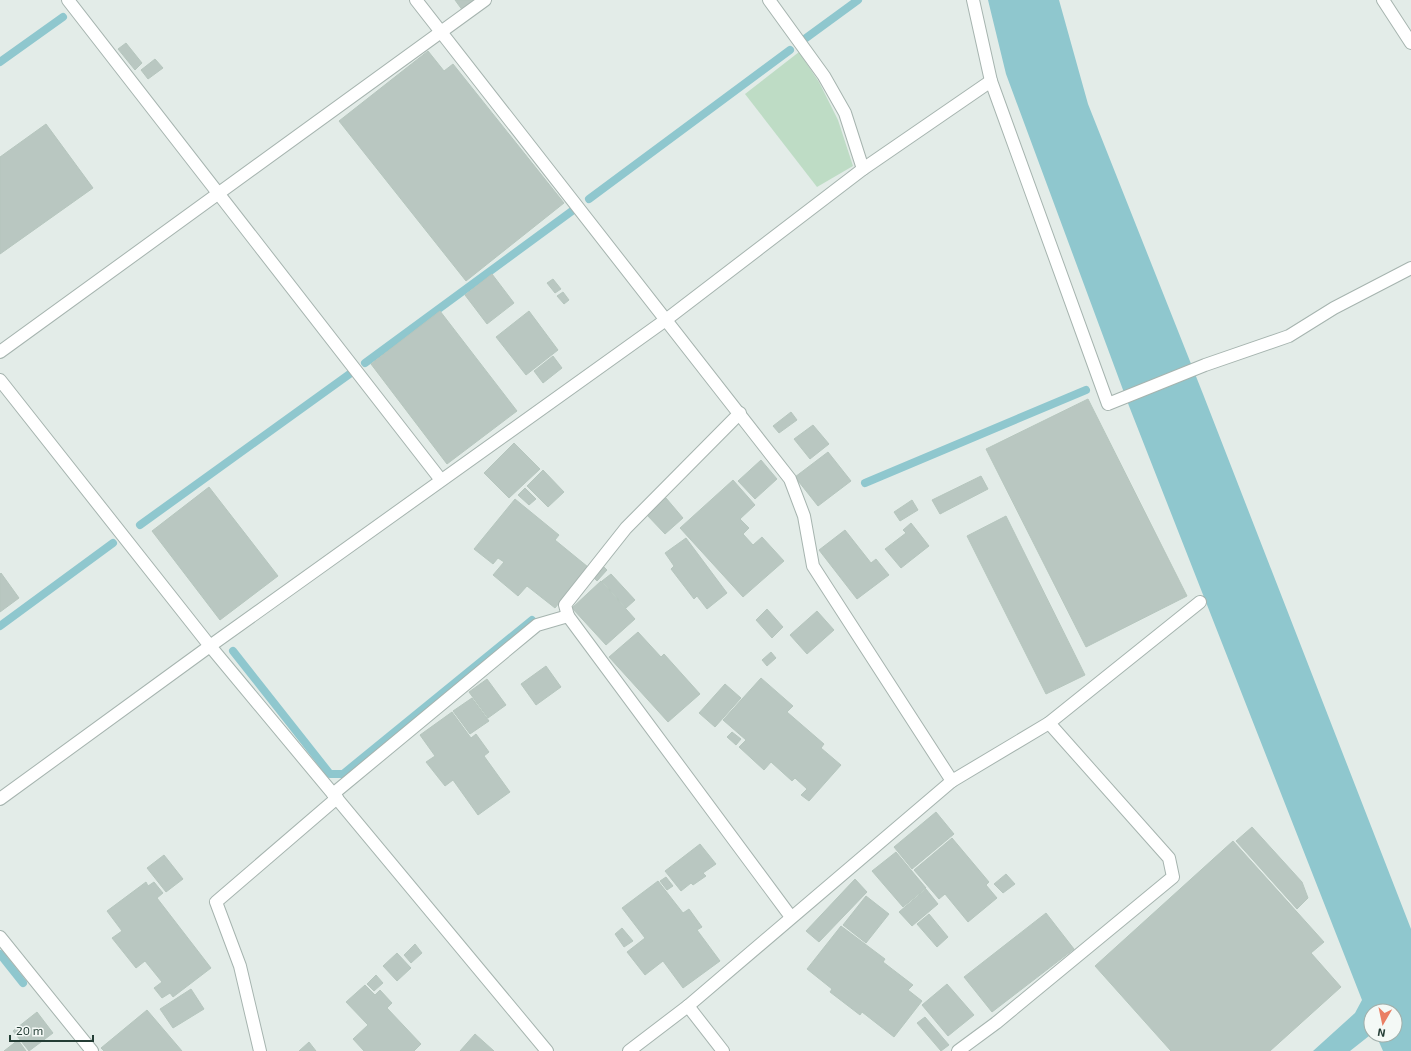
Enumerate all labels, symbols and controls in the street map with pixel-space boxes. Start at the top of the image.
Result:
north arrow [1363,1003,1403,1043]
scale bar [10,1017,93,1043]
text: 20 m [16,1023,43,1037]
text: N [1376,1026,1386,1040]

